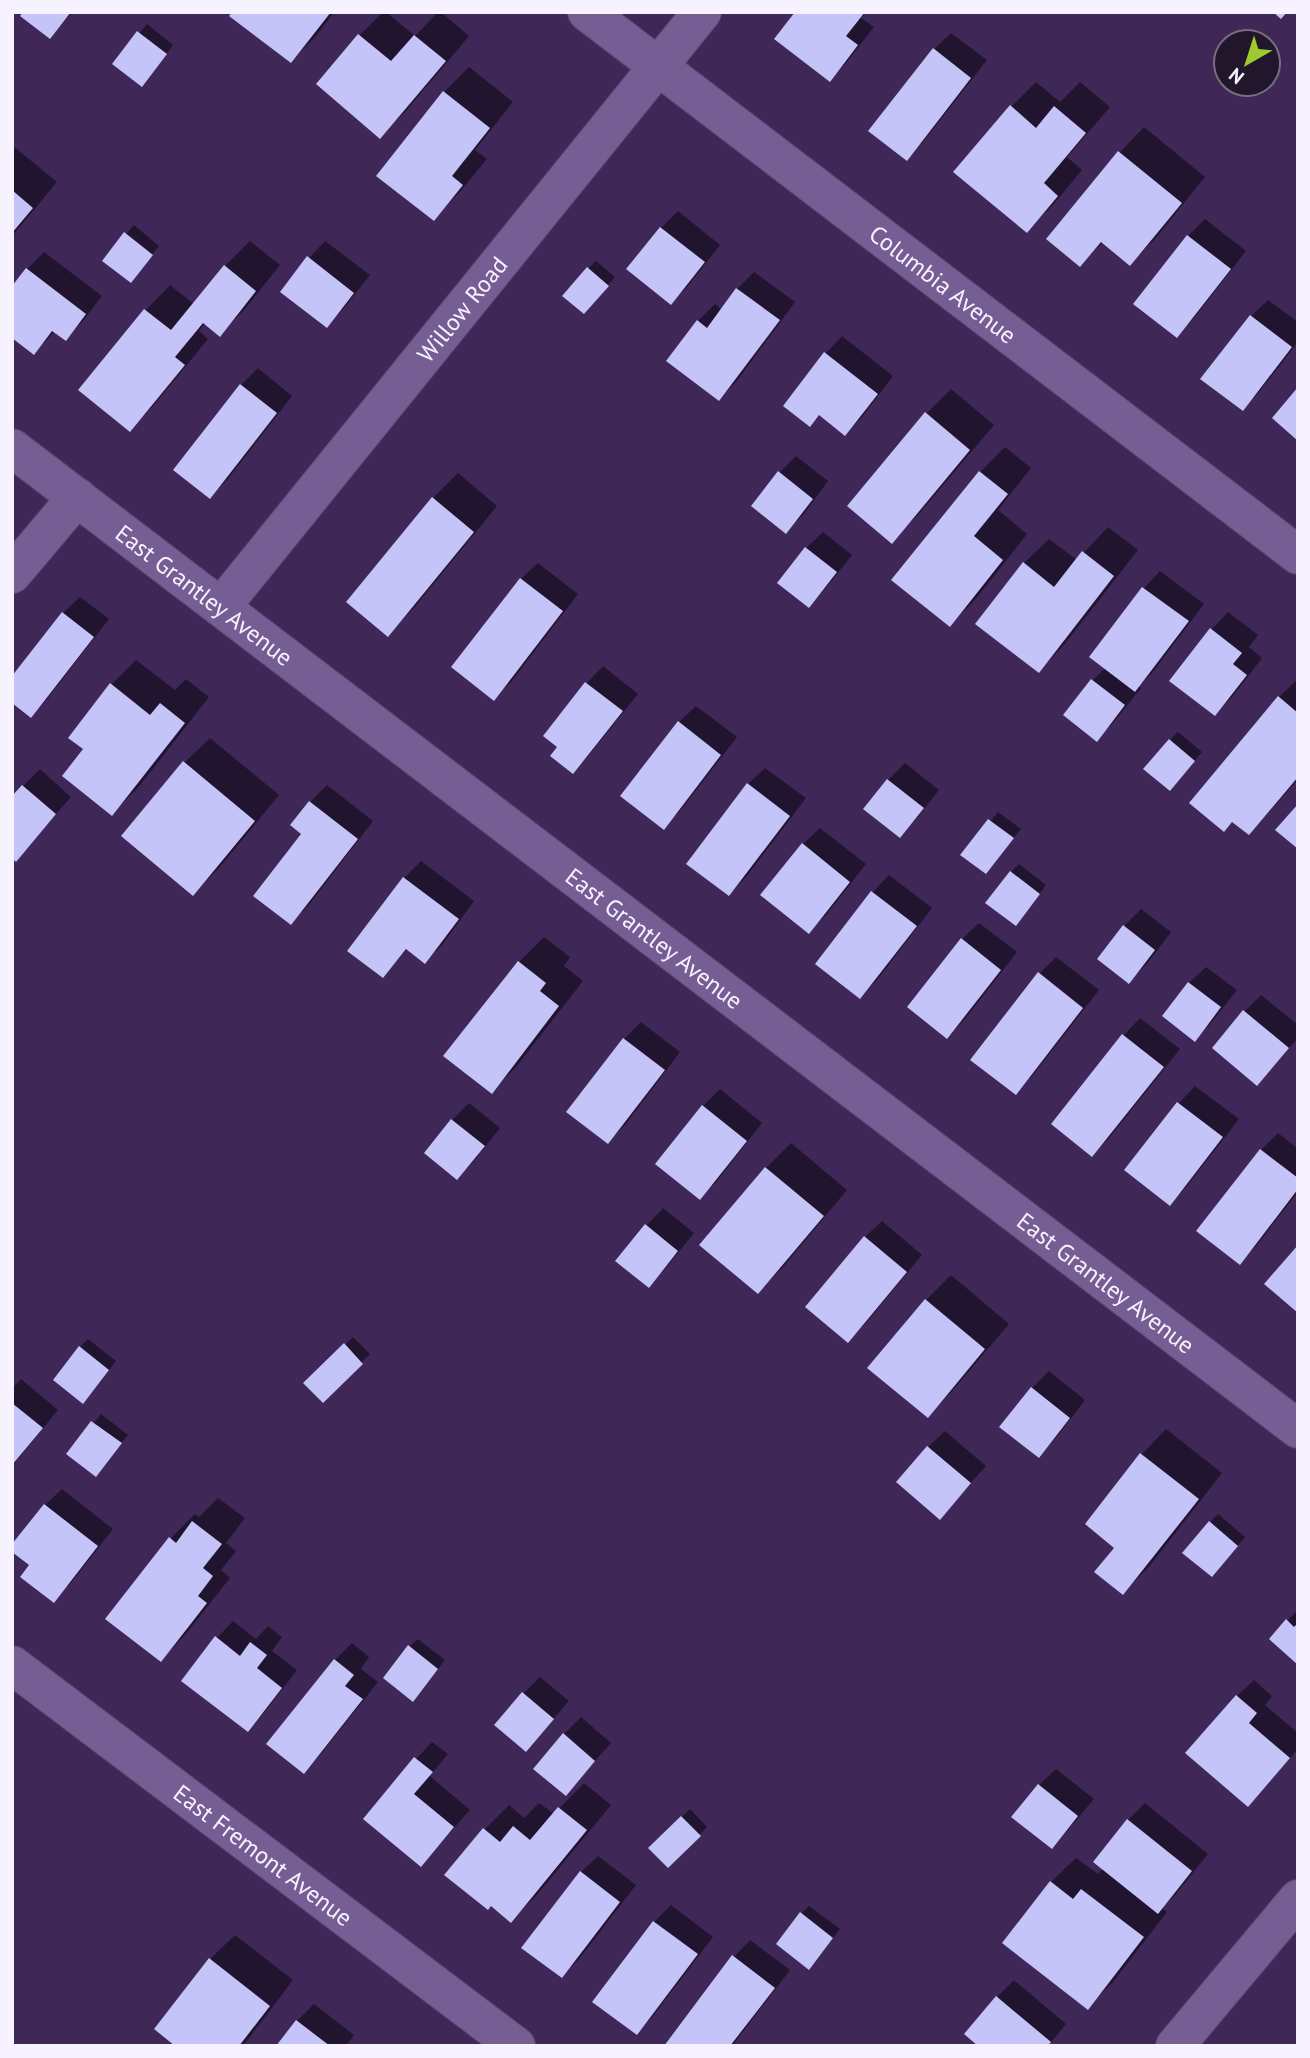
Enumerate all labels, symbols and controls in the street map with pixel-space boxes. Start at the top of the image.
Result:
north arrow [1212,28,1282,98]
text: N [1224,63,1249,89]
street label: Columbia Avenue [863,218,1023,350]
street label: Willow Road [410,250,514,368]
street label: East Grantley Avenue [109,517,299,672]
street label: East Grantley Avenue [559,860,749,1016]
street label: East Grantley Avenue [1011,1205,1201,1360]
street label: East Fremont Avenue [168,1777,359,1933]

